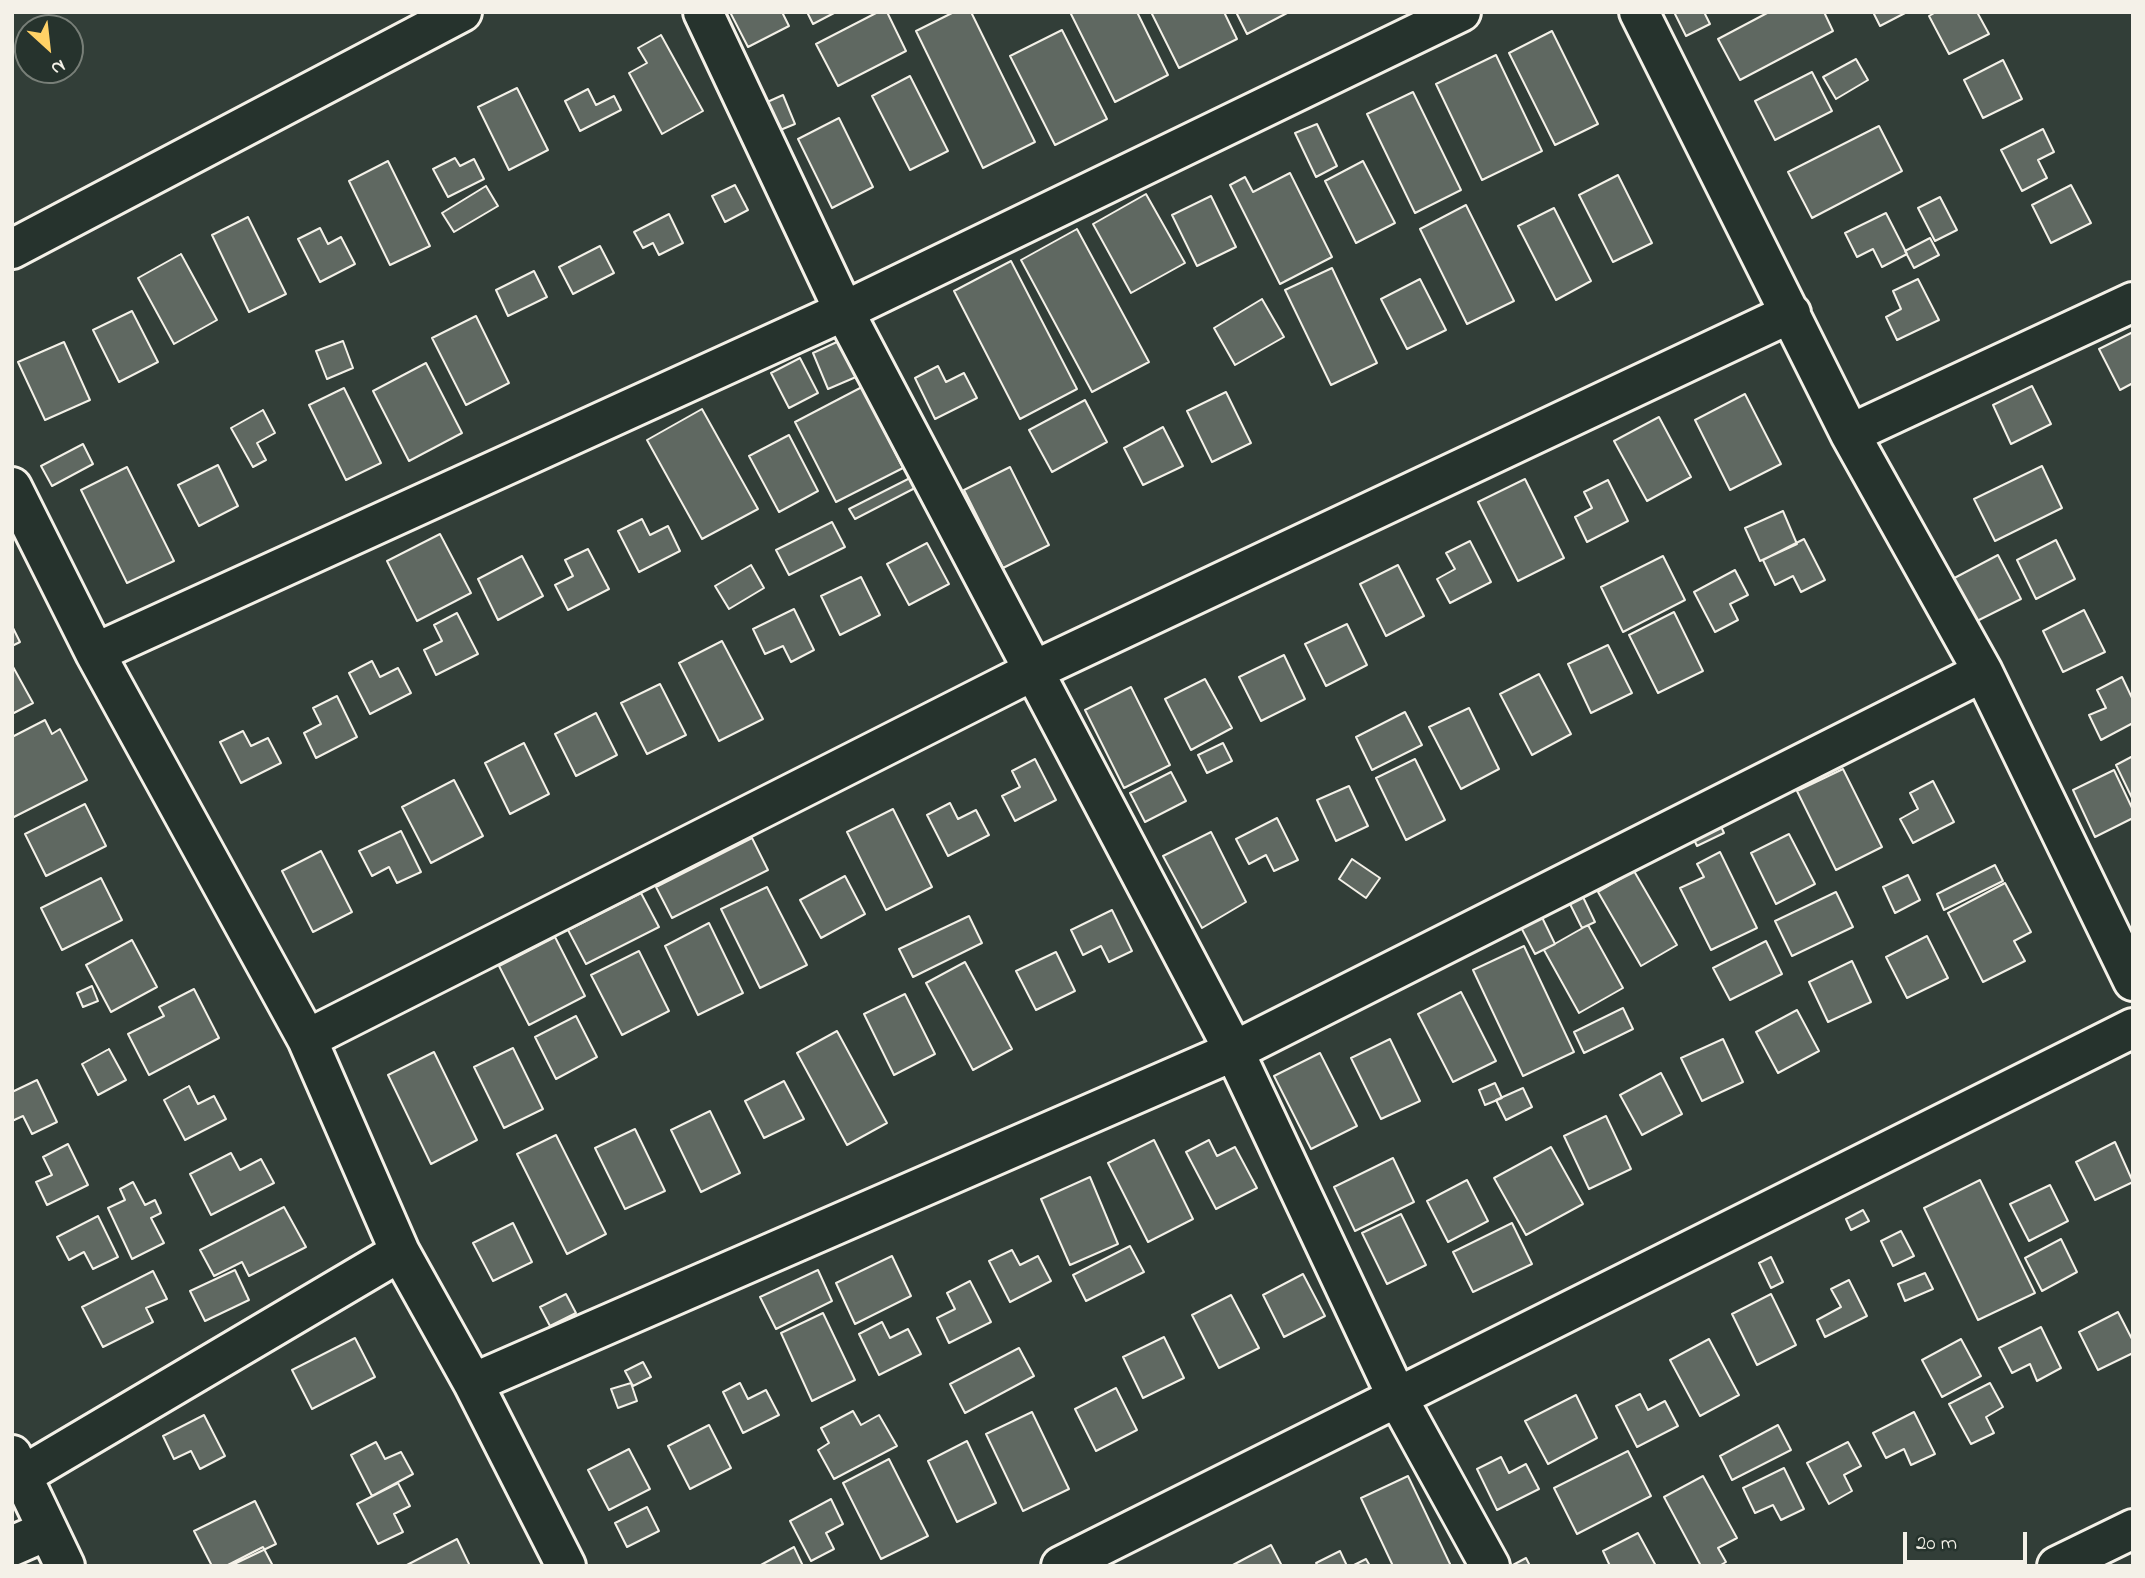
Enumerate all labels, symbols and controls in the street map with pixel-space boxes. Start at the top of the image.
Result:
north arrow [14,14,84,84]
text: N [46,51,70,81]
scale bar [1907,1518,2031,1562]
text: 20 m [1916,1529,1957,1559]

